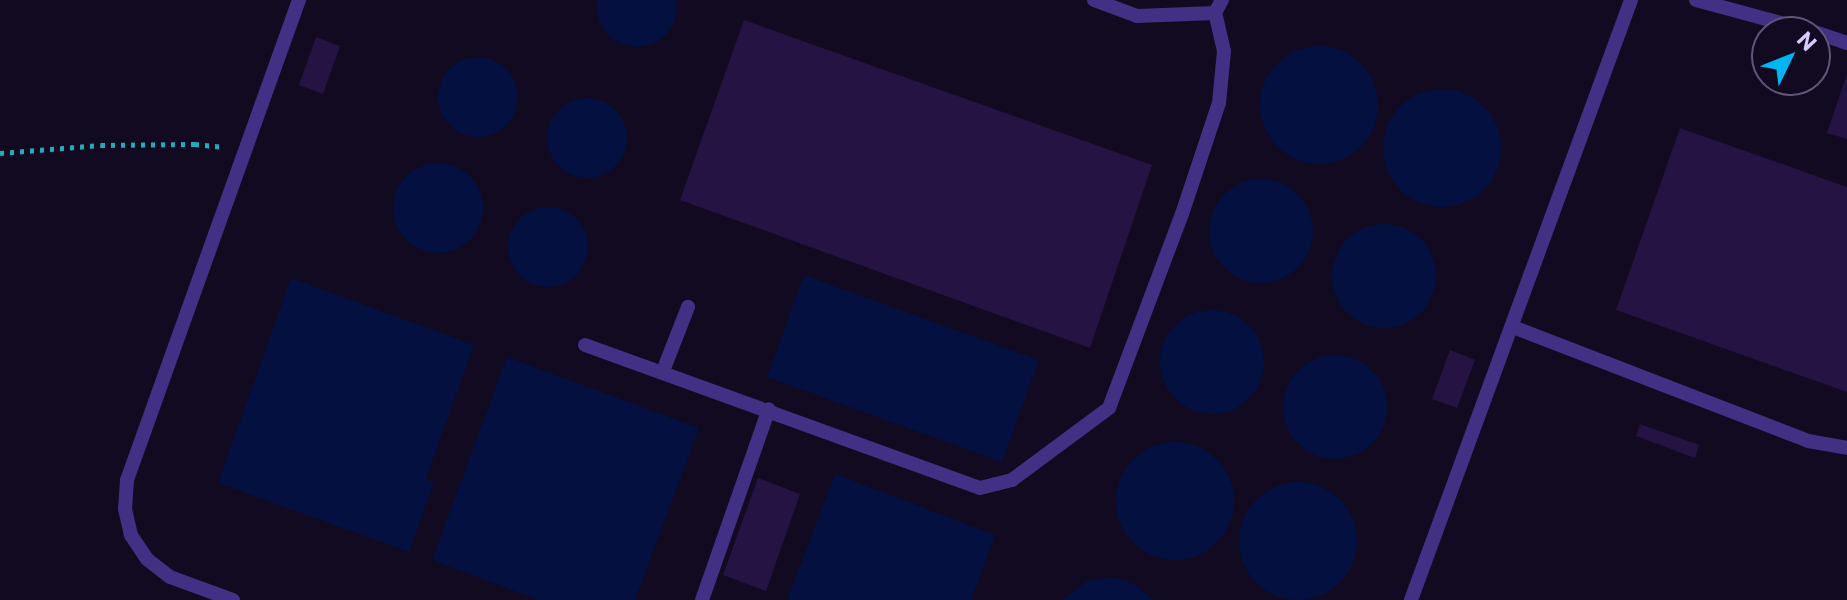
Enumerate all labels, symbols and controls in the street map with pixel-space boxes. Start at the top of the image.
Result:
north arrow [1751,16,1831,96]
text: N [1792,25,1823,56]

